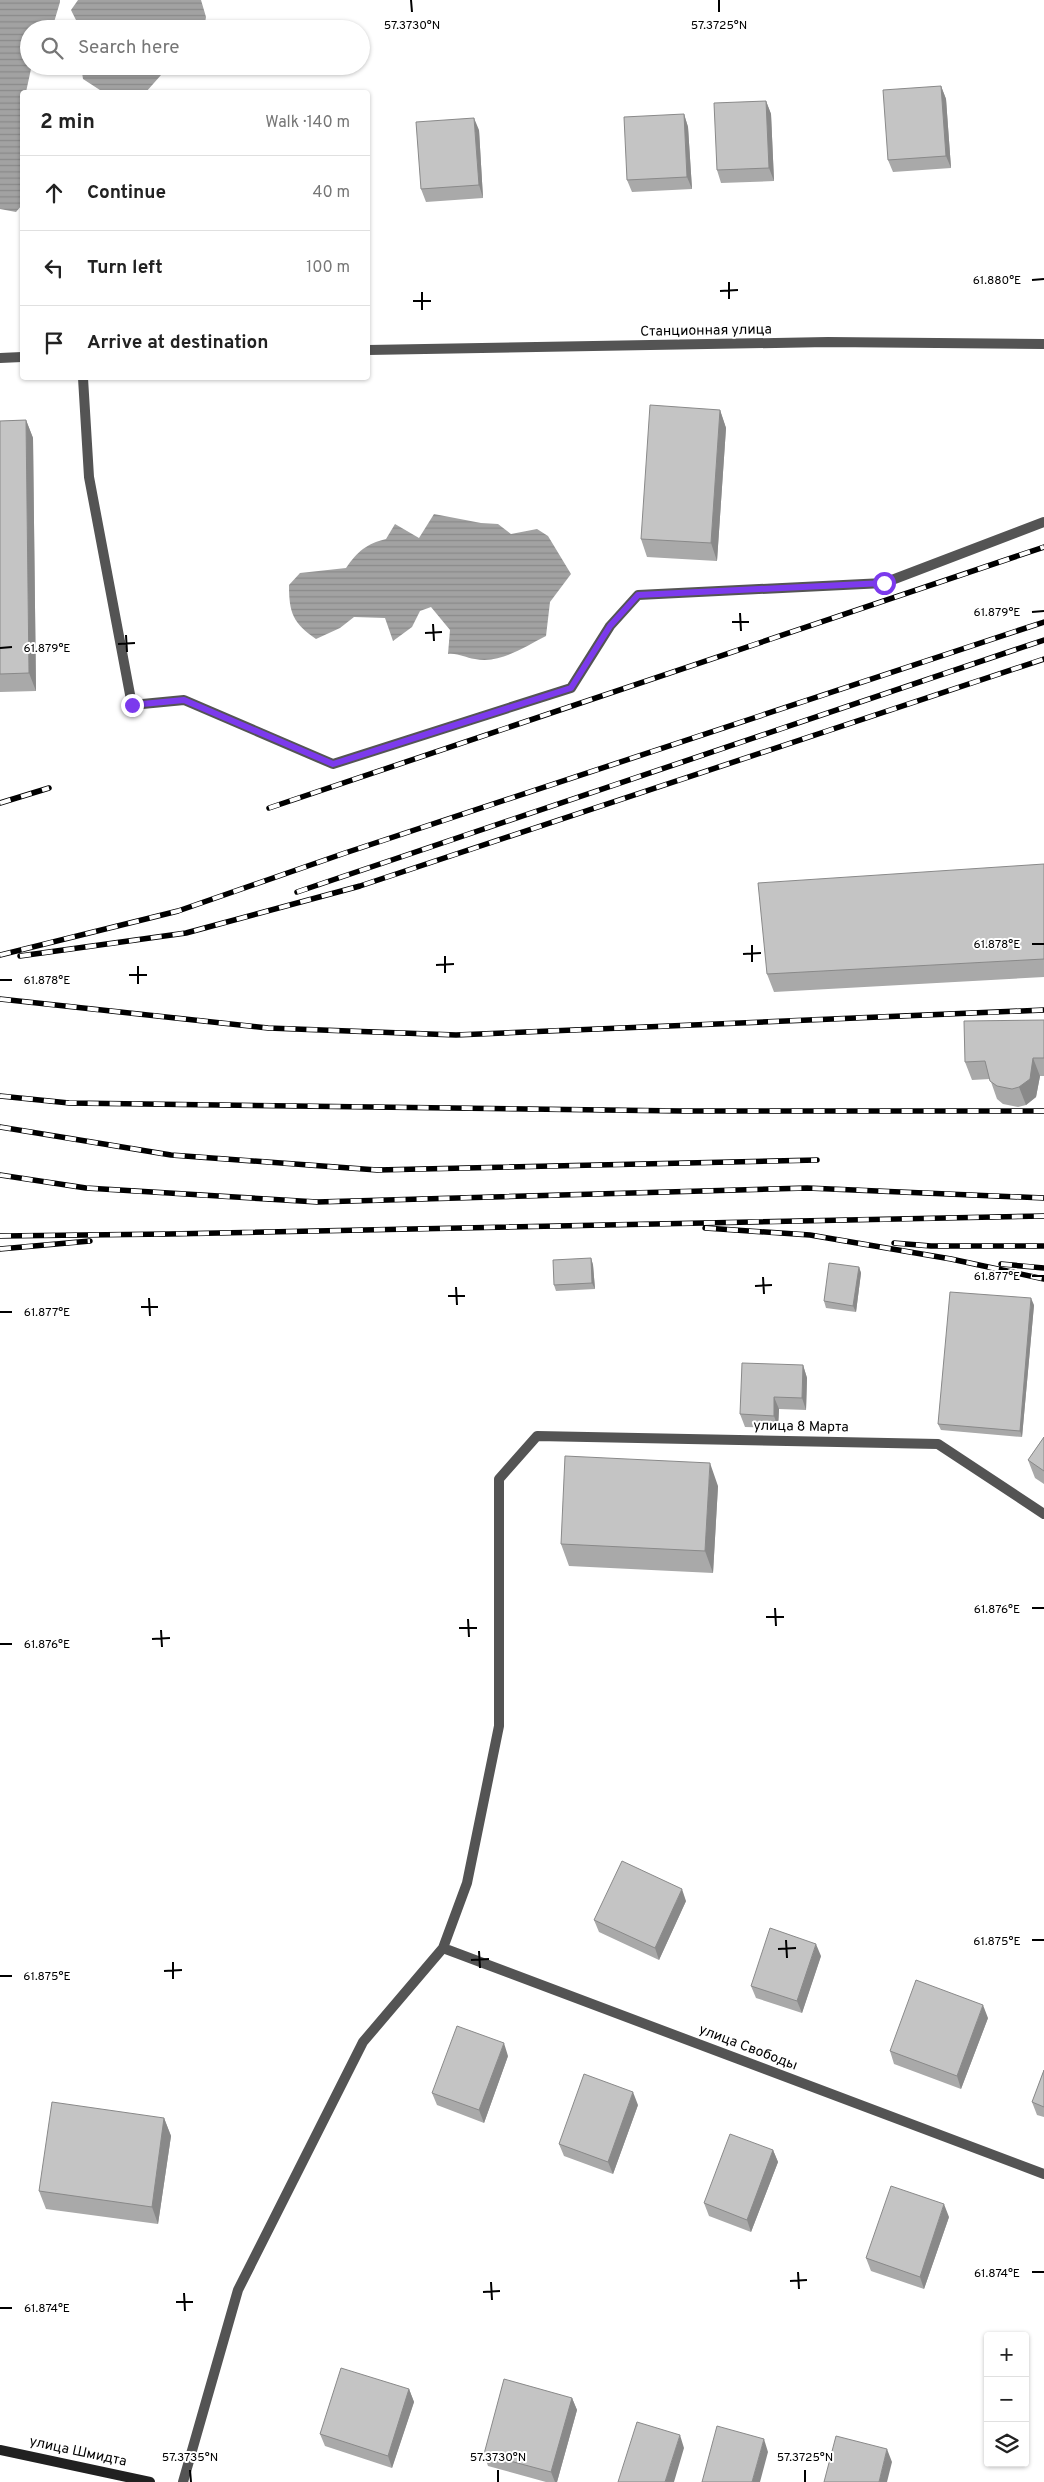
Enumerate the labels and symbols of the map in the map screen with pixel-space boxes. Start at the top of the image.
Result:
text: 57.3730°N [384,18,440,34]
text: 57.3725°N [691,18,747,34]
text: 61.880°E [973,273,1021,289]
street label: Станционная улица [640,321,772,341]
route start [873,572,896,595]
text: 61.879°E [973,605,1021,621]
text: 61.879°E [23,641,71,657]
route end [121,694,144,717]
text: 61.878°E [974,937,1020,953]
text: 61.878°E [24,973,70,989]
text: 61.877°E [974,1269,1020,1285]
text: 61.877°E [24,1305,70,1321]
street label: улица 8 Марта [753,1418,849,1436]
text: 61.876°E [974,1602,1020,1618]
text: 61.876°E [24,1637,70,1653]
text: 61.875°E [973,1934,1021,1950]
text: 61.875°E [23,1969,71,1985]
street label: улица Свободы [696,2021,800,2075]
text: 61.874°E [974,2266,1020,2282]
text: 61.874°E [24,2301,70,2317]
street label: улица Шмидта [28,2433,128,2471]
text: 57.3735°N [162,2450,218,2466]
text: 57.3730°N [470,2450,526,2466]
text: 57.3725°N [777,2450,833,2466]

